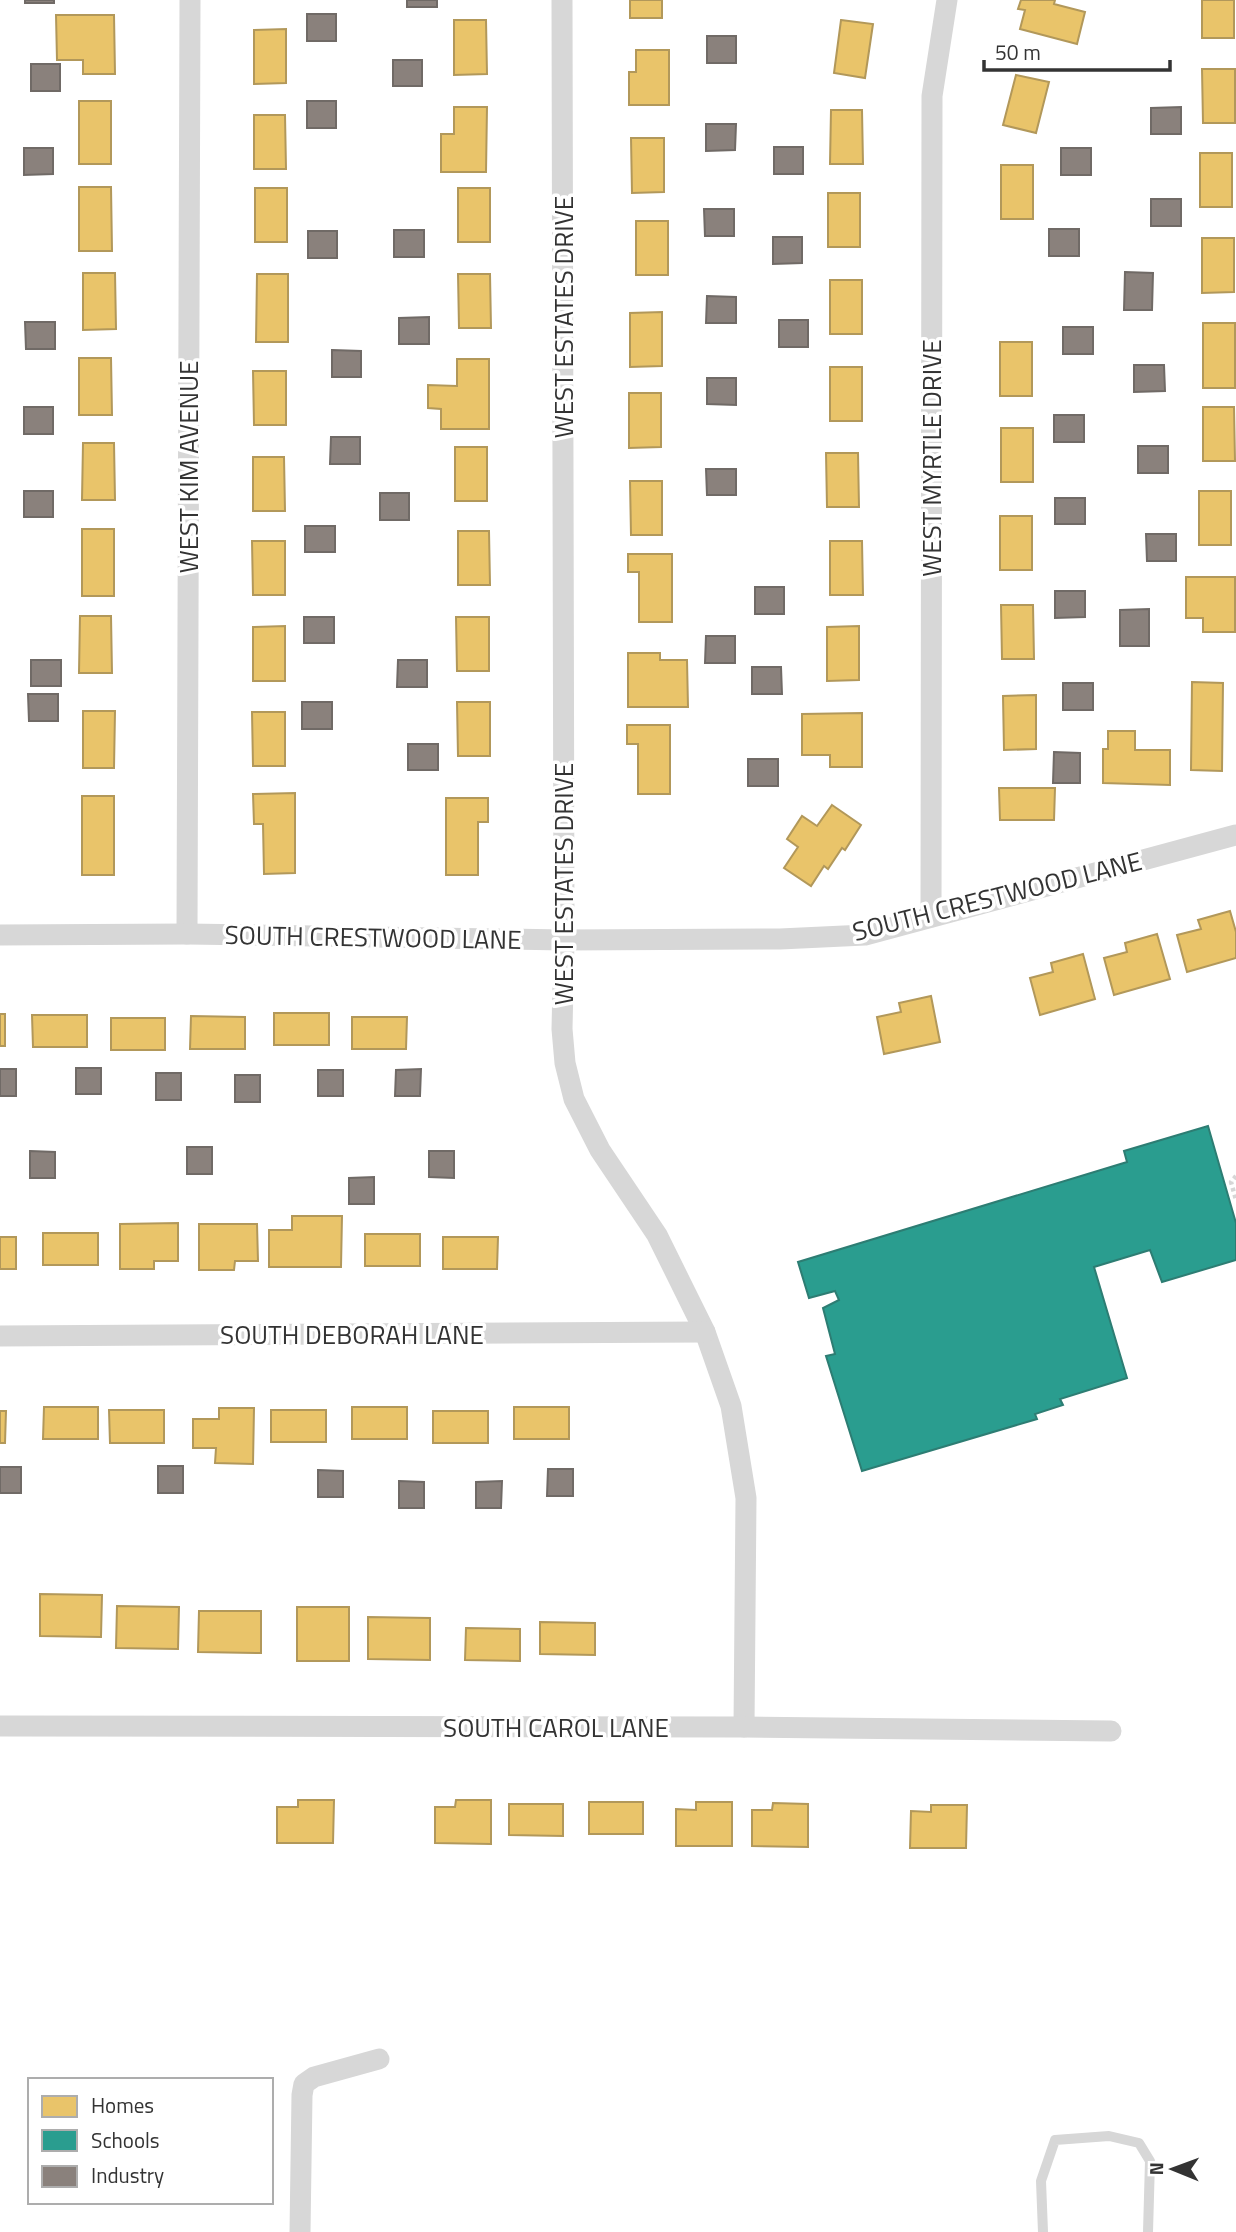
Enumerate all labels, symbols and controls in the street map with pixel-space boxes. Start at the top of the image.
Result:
scale bar [984,28,1170,72]
text: 50 m [995,36,1041,68]
street label: WEST ESTATES DRIVE [544,196,583,438]
street label: WEST MYRTLE DRIVE [912,339,951,577]
street label: WEST KIM AVENUE [169,361,208,573]
street label: WEST ESTATES DRIVE [544,763,583,1005]
street label: SOUTH CRESTWOOD LANE [848,841,1146,951]
street label: SOUTH CRESTWOOD LANE [224,915,522,959]
street label: SOUTH DEBORAH LANE [220,1315,484,1354]
street label: SOUTH CAROL LANE [443,1708,669,1747]
legend [28,2078,273,2204]
text: Homes [91,2089,154,2121]
text: Schools [91,2124,160,2156]
north arrow [1138,2134,1208,2204]
text: Industry [91,2159,164,2191]
text: N [1141,2162,1170,2176]

